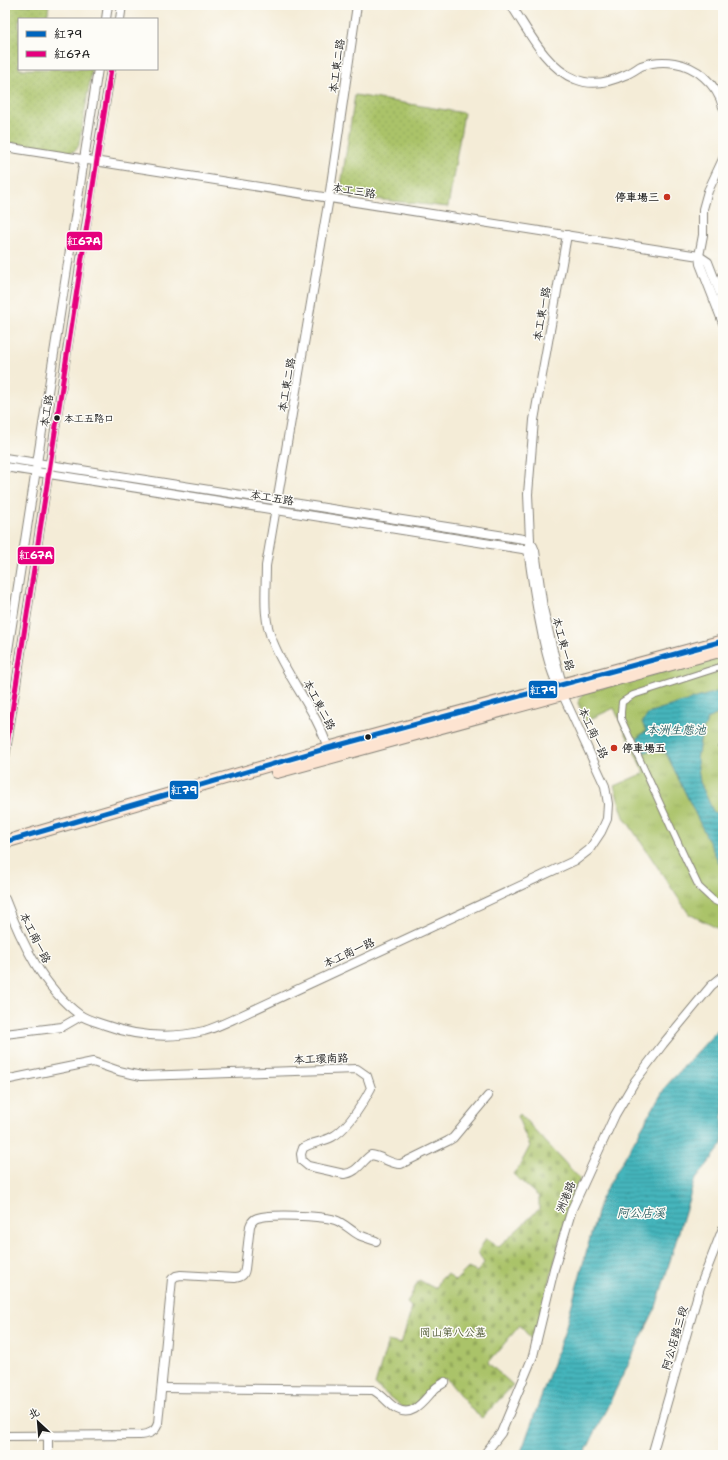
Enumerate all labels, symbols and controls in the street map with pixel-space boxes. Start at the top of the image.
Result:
legend [18,18,158,70]
text: 紅79 [54,26,82,42]
street label: 本工東二路 [326,38,348,94]
text: 紅67A [54,46,90,62]
street label: 本工三路 [331,180,377,202]
place label: 停車場三 [615,190,659,205]
marker: 停車場三 [662,192,672,202]
line badge: 紅67A [66,231,103,251]
text: 紅67A [67,234,102,249]
street label: 本工東一路 [530,286,554,342]
street label: 本工東二路 [275,357,299,413]
street label: 本工路 [37,394,57,428]
place label: 本工五路口 [64,412,114,425]
marker: 本工五路口 [52,413,62,423]
street label: 本工五路 [249,487,295,509]
line badge: 紅67A [17,546,55,565]
text: 紅67A [19,548,54,563]
street label: 本工東一路 [549,615,577,673]
street label: 本工東二路 [299,677,339,733]
line badge: 紅79 [528,680,558,699]
text: 紅79 [530,683,556,698]
street label: 本工南一路 [575,705,611,761]
water label: 本洲生態池 [646,722,707,738]
unlabelled marker [363,732,373,742]
place label: 停車場五 [622,741,666,756]
marker: 停車場五 [609,743,619,753]
line badge: 紅79 [169,780,199,800]
text: 紅79 [171,783,197,798]
street label: 本工南一路 [16,910,54,966]
street label: 本工南一路 [321,935,377,971]
street label: 本工環南路 [293,1051,349,1067]
street label: 洲港路 [553,1179,579,1215]
water label: 阿公店溪 [617,1205,666,1221]
street label: 阿公店路三段 [659,1304,691,1372]
park label: 岡山第八公墓 [420,1325,486,1340]
north arrow [18,1402,58,1442]
text: 北 [26,1404,42,1423]

